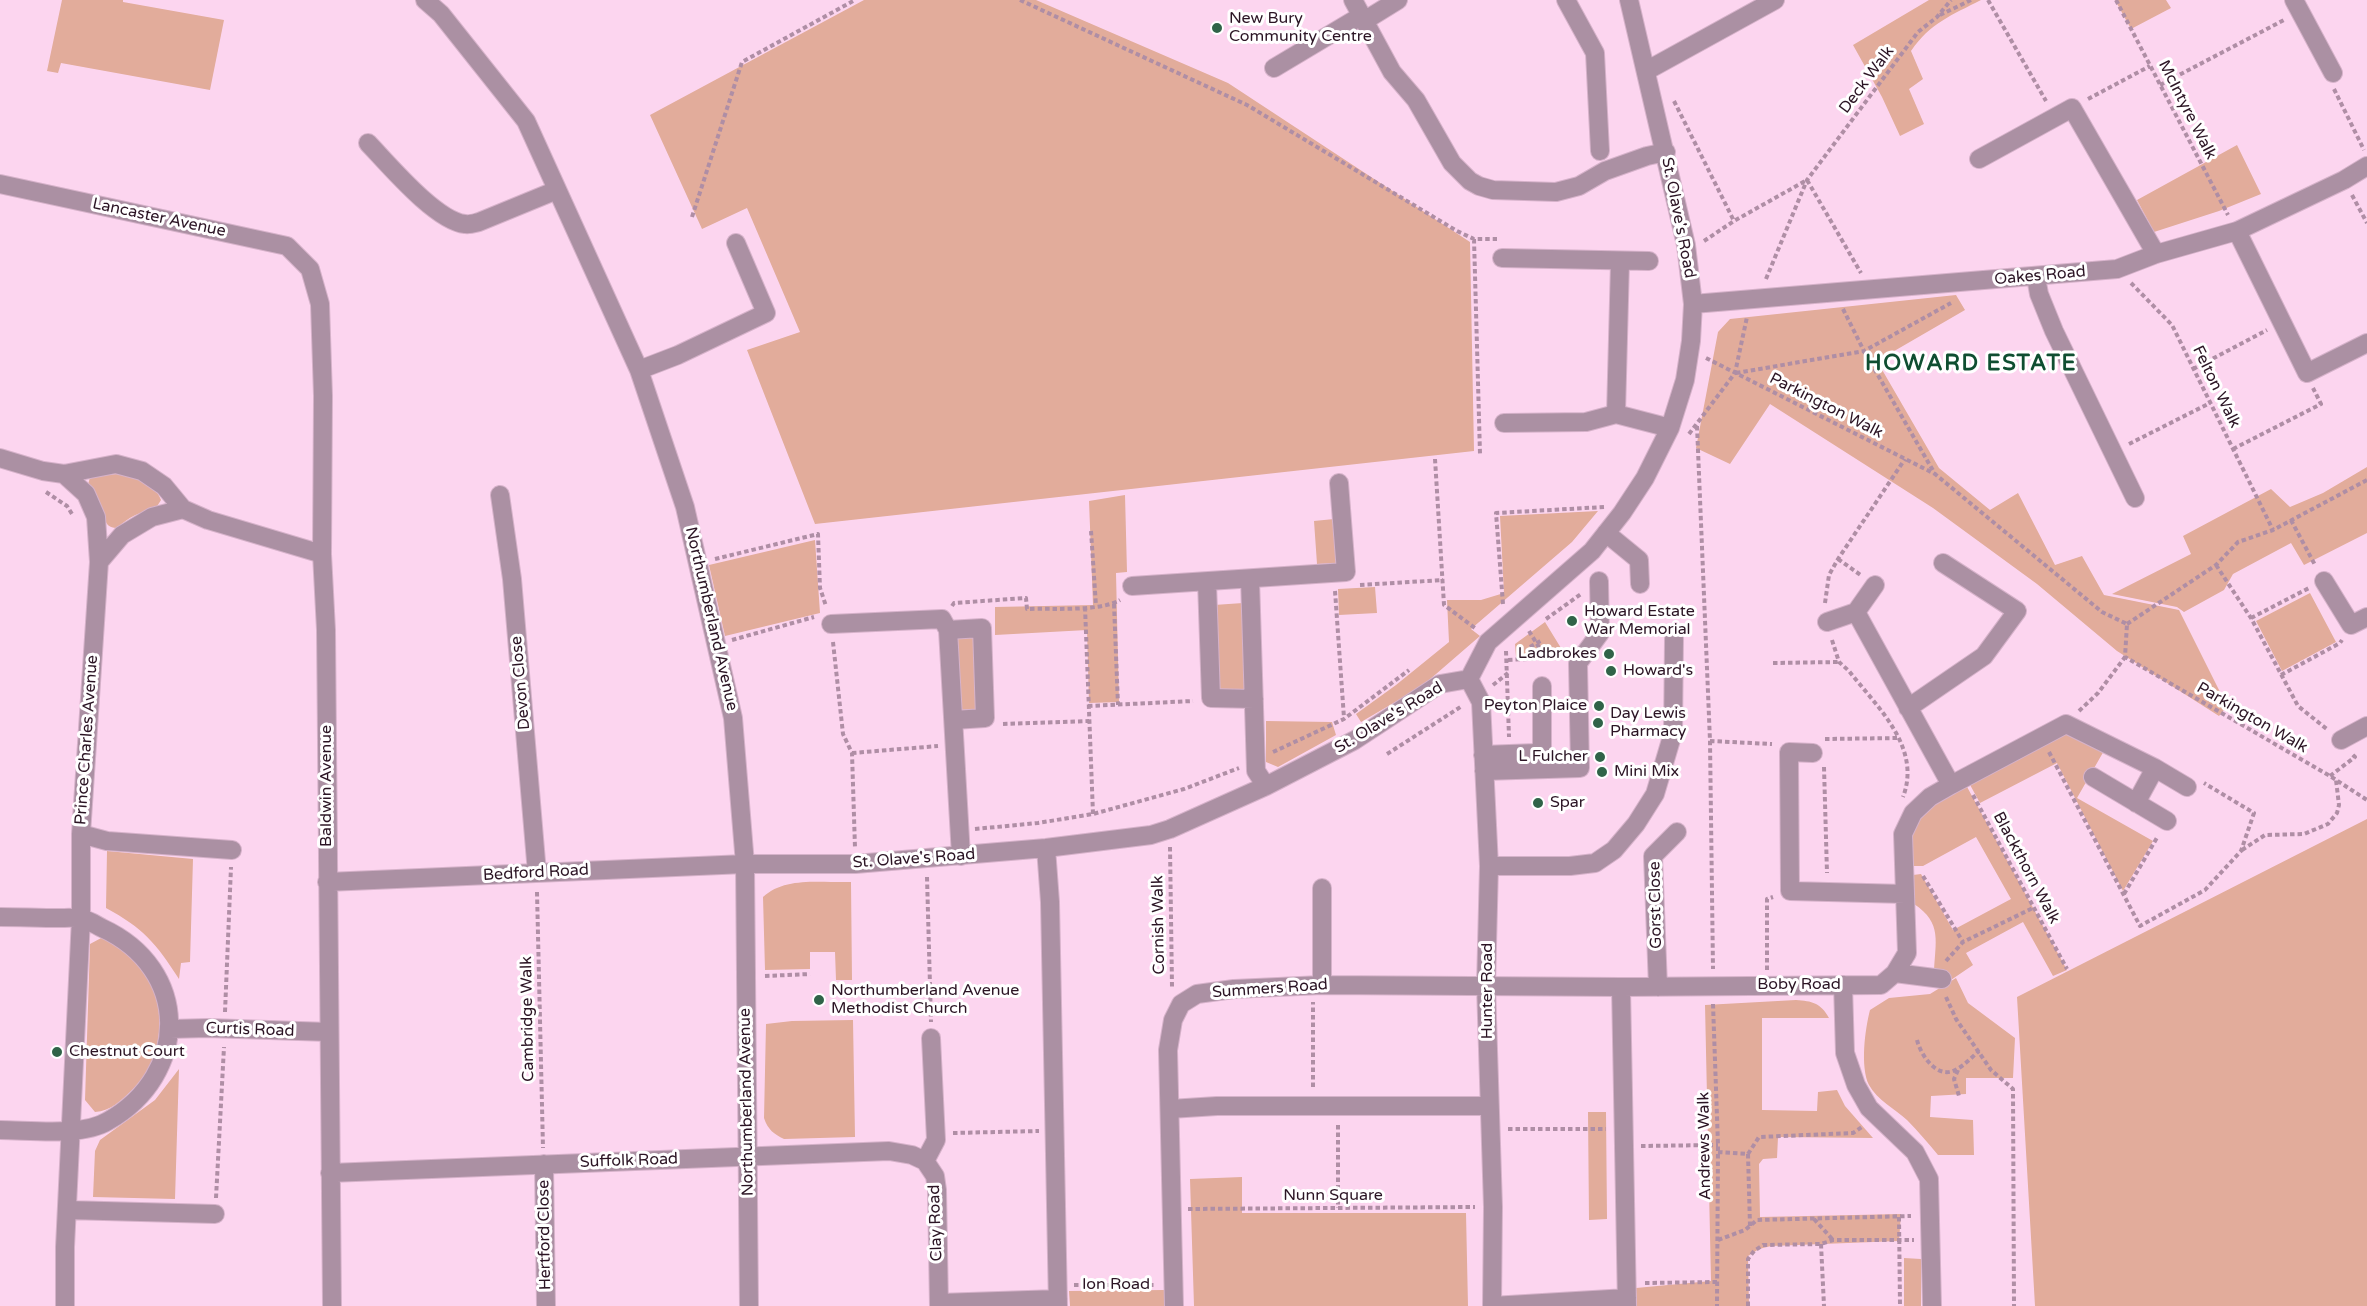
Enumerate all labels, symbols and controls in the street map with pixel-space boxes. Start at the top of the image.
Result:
place label: New Bury Community Centre [1229,9,1372,47]
marker: New Bury Community Centre [1210,21,1224,35]
street label: Deck Walk [1835,43,1899,117]
street label: McIntyre Walk [2154,57,2220,163]
street label: St. Olave's Road [1657,156,1699,280]
street label: Lancaster Avenue [91,195,227,241]
street label: Oakes Road [1994,262,2086,290]
street label: Felton Walk [2188,343,2244,431]
district label: HOWARD ESTATE [1865,351,2077,377]
street label: Parkington Walk [1766,369,1886,443]
street label: Northumberland Avenue [680,525,742,713]
place label: Howard Estate War Memorial [1584,602,1695,640]
marker: Howard Estate War Memorial [1565,614,1579,628]
street label: Devon Close [507,635,535,731]
place label: Ladbrokes [1518,644,1597,664]
marker: Ladbrokes [1602,647,1616,661]
street label: Prince Charles Avenue [71,654,103,826]
place label: Howard's [1623,661,1693,681]
marker: Howard's [1604,664,1618,678]
street label: St. Olave's Road [1331,678,1447,758]
street label: Parkington Walk [2193,678,2311,758]
place label: Peyton Plaice [1484,696,1587,716]
marker: Peyton Plaice [1592,699,1606,713]
place label: Day Lewis Pharmacy [1610,704,1686,742]
marker: Day Lewis Pharmacy [1591,716,1605,730]
street label: Baldwin Avenue [317,725,337,847]
place label: L Fulcher [1518,747,1588,767]
marker: L Fulcher [1593,750,1607,764]
place label: Mini Mix [1614,762,1679,782]
marker: Mini Mix [1595,765,1609,779]
place label: Spar [1550,793,1585,813]
marker: Spar [1531,796,1545,810]
street label: Blackthorn Walk [1988,809,2064,927]
street label: St. Olave's Road [852,845,976,873]
street label: Bedford Road [483,861,589,885]
street label: Gorst Close [1646,861,1666,949]
street label: Cornish Walk [1149,875,1169,975]
street label: Hunter Road [1478,943,1498,1039]
street label: Cambridge Walk [517,956,539,1082]
street label: Summers Road [1211,975,1329,1003]
street label: Boby Road [1757,975,1841,995]
place label: Northumberland Avenue Methodist Church [831,981,1019,1019]
marker: Northumberland Avenue Methodist Church [812,993,826,1007]
street label: Northumberland Avenue [736,1008,758,1196]
street label: Curtis Road [205,1019,295,1041]
place label: Chestnut Court [69,1042,185,1062]
marker: Chestnut Court [50,1045,64,1059]
street label: Andrews Walk [1694,1092,1716,1200]
street label: Suffolk Road [580,1150,678,1172]
street label: Hertford Close [534,1180,556,1290]
street label: Clay Road [925,1184,947,1262]
street label: Nunn Square [1283,1186,1383,1206]
street label: Ion Road [1082,1275,1150,1295]

